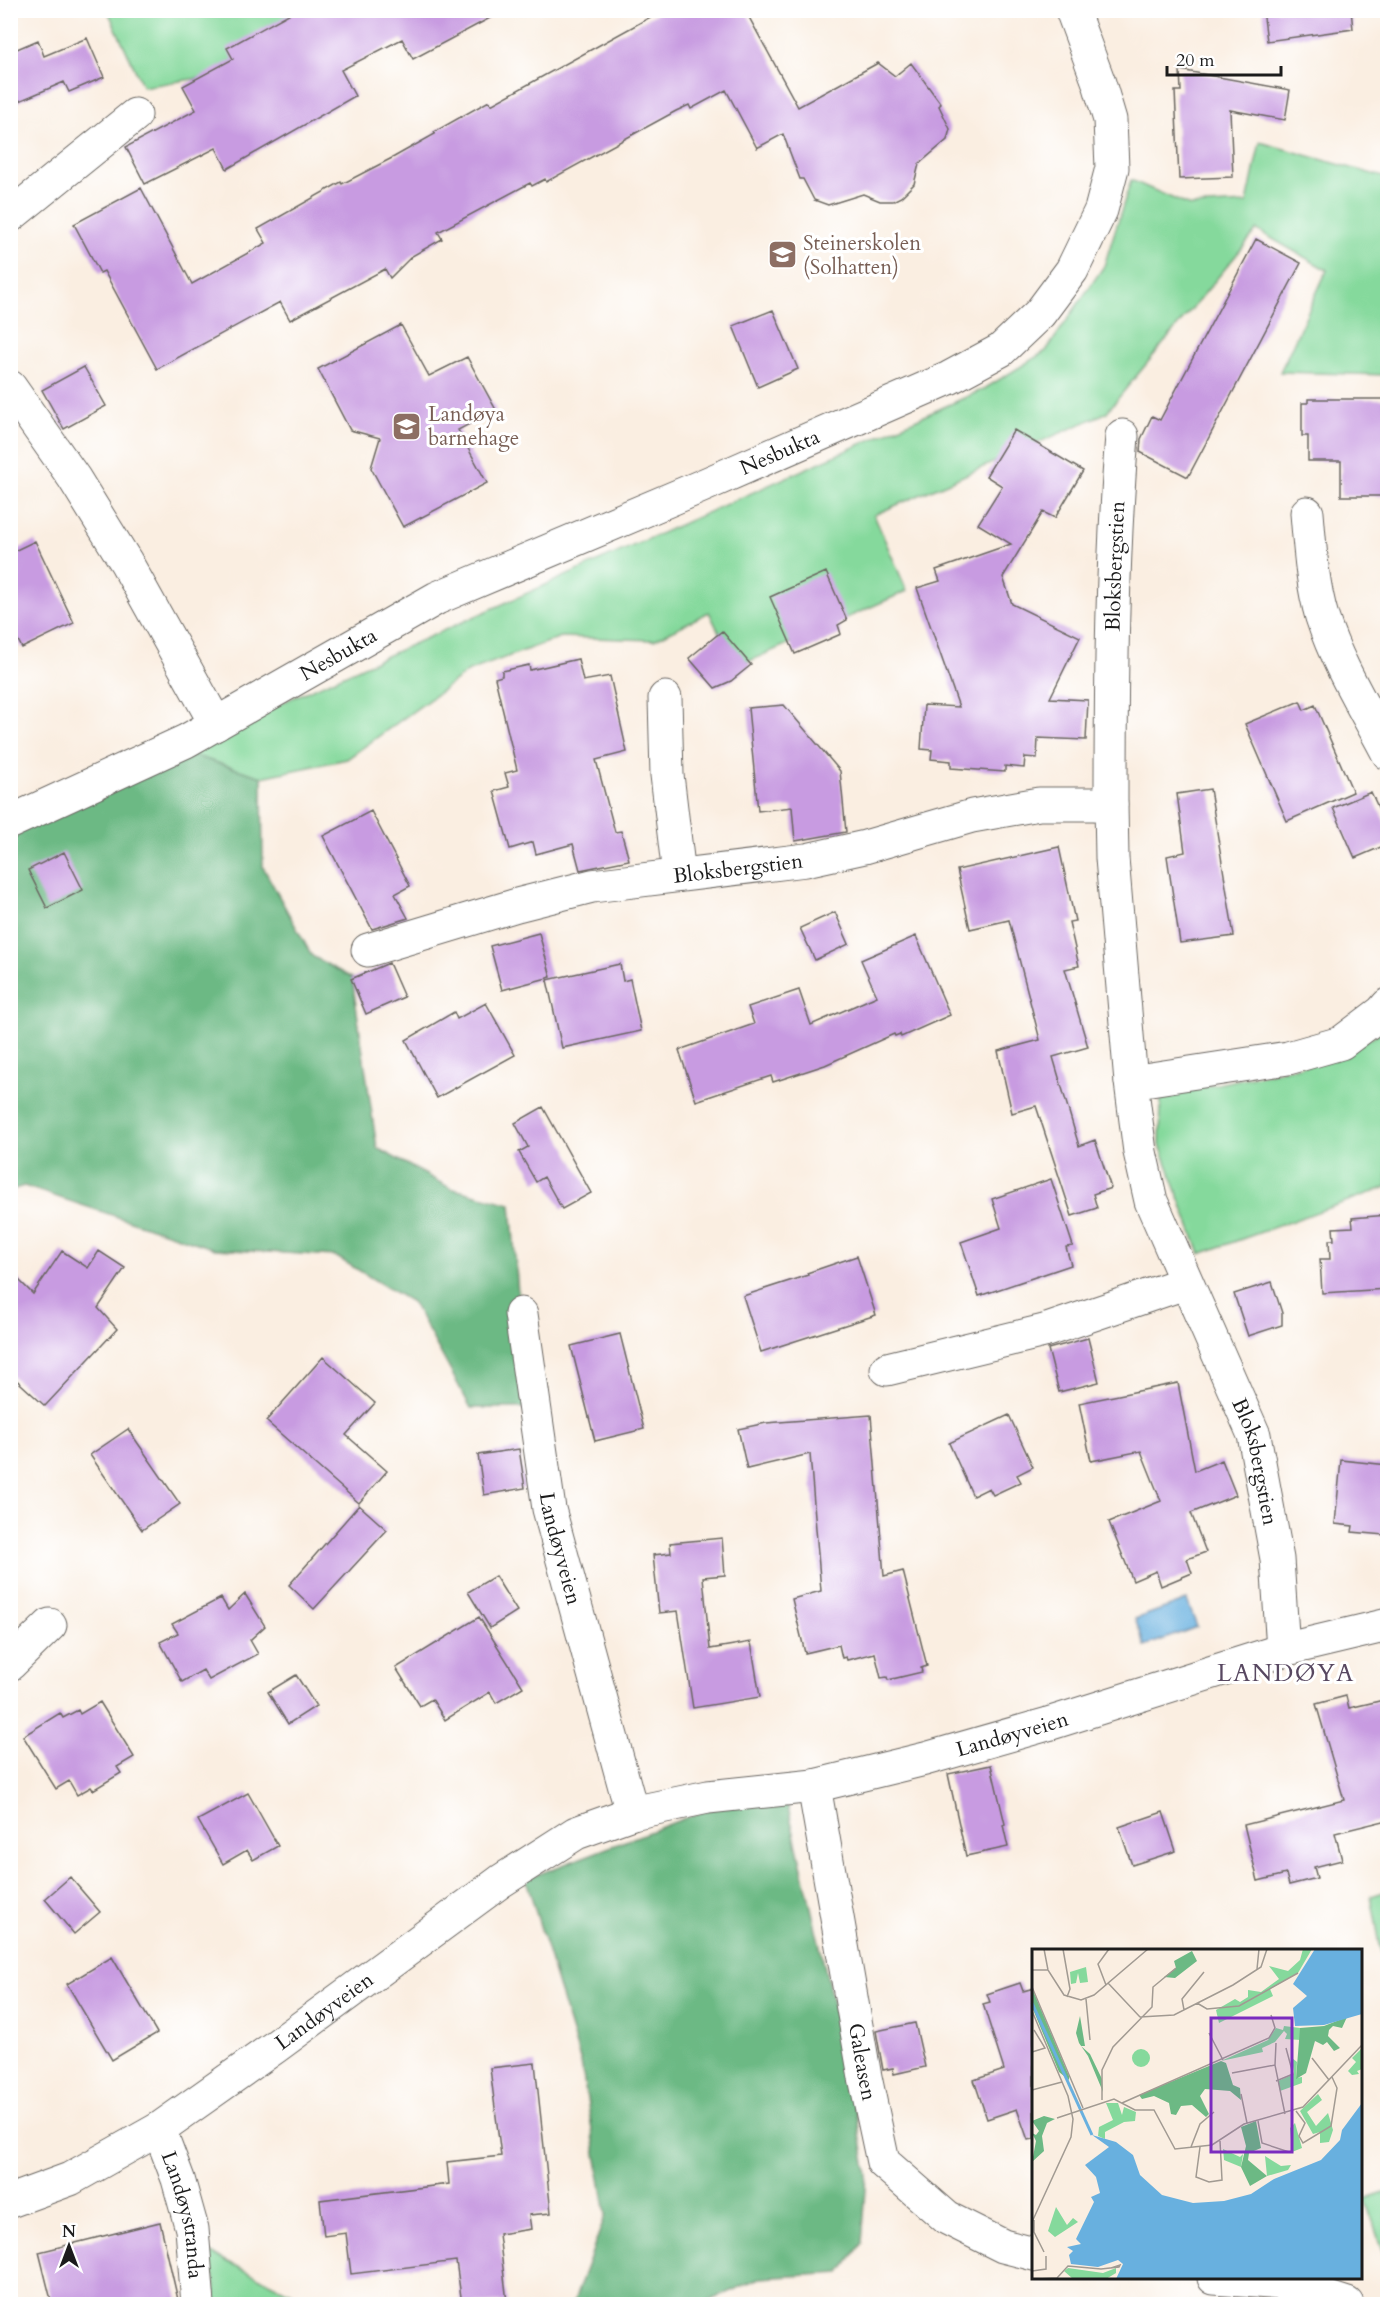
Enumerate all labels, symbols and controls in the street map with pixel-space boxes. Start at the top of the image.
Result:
scale bar [1167,39,1281,77]
text: 20 m [1176,48,1215,73]
place label: Steinerskolen (Solhatten) [803,229,921,282]
school or university icon: Steinerskolen (Solhatten) [766,239,798,271]
place label: Landøya barnehage [428,400,519,453]
school or university icon: Landøya barnehage [391,410,423,442]
street label: Nesbukta [735,422,824,483]
street label: Bloksbergstien [1098,500,1132,632]
street label: Nesbukta [295,621,382,688]
street label: Bloksbergstien [671,846,805,891]
street label: Bloksbergstien [1225,1394,1284,1528]
street label: Landøyveien [532,1490,589,1608]
district label: LANDØYA [1217,1657,1355,1690]
street label: Landøyveien [953,1705,1072,1764]
inset map [1032,1949,1362,2279]
street label: Landøyveien [269,1965,380,2057]
street label: Galeasen [841,2021,884,2103]
street label: Landøystranda [154,2147,210,2280]
north arrow [39,2216,99,2276]
text: N [62,2221,76,2243]

